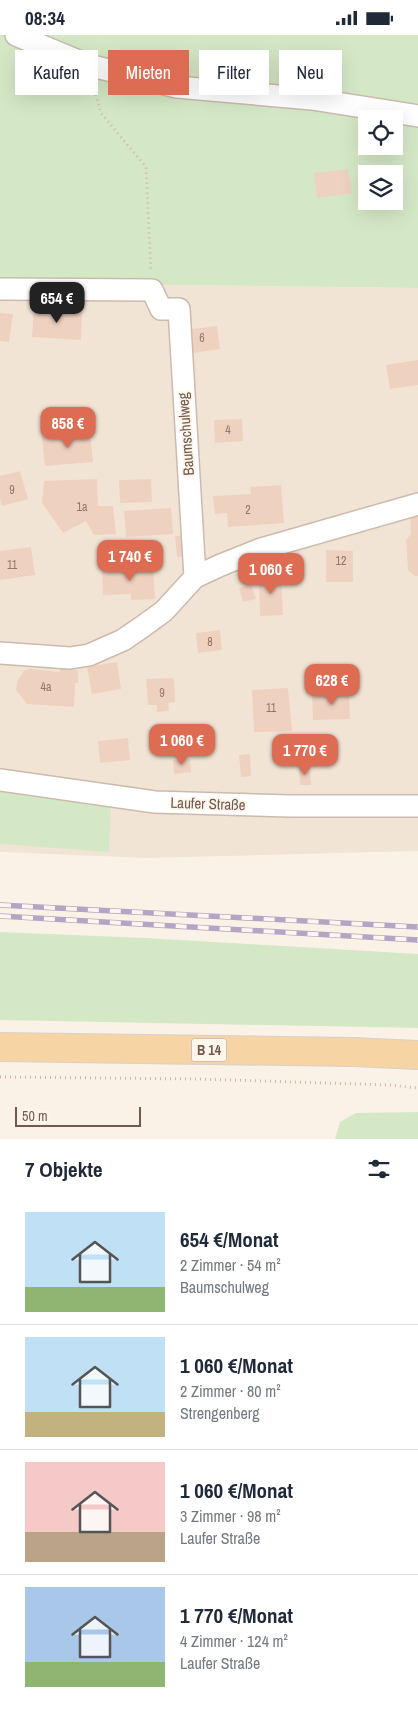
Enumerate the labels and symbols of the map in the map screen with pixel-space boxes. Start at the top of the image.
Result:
pin: 654 € [22,281,92,324]
house number: 6 [199,330,205,346]
street label: Baumschulweg [172,392,199,476]
pin: 858 € [33,407,103,449]
house number: 4 [225,422,231,438]
house number: 9 [9,482,15,498]
house number: 1a [77,499,88,515]
house number: 2 [245,502,251,518]
pin: 1 740 € [84,539,176,582]
pin: 1 060 € [225,553,317,595]
house number: 12 [336,553,346,569]
house number: 11 [7,557,18,573]
house number: 8 [207,634,213,650]
pin: 628 € [297,663,367,706]
house number: 4a [41,679,52,695]
house number: 9 [159,685,165,701]
house number: 11 [266,700,277,716]
pin: 1 060 € [136,723,228,766]
pin: 1 770 € [259,733,351,776]
street label: Laufer Straße [170,792,246,815]
road number: B 14 [192,1039,226,1061]
scale bar [15,1104,141,1127]

